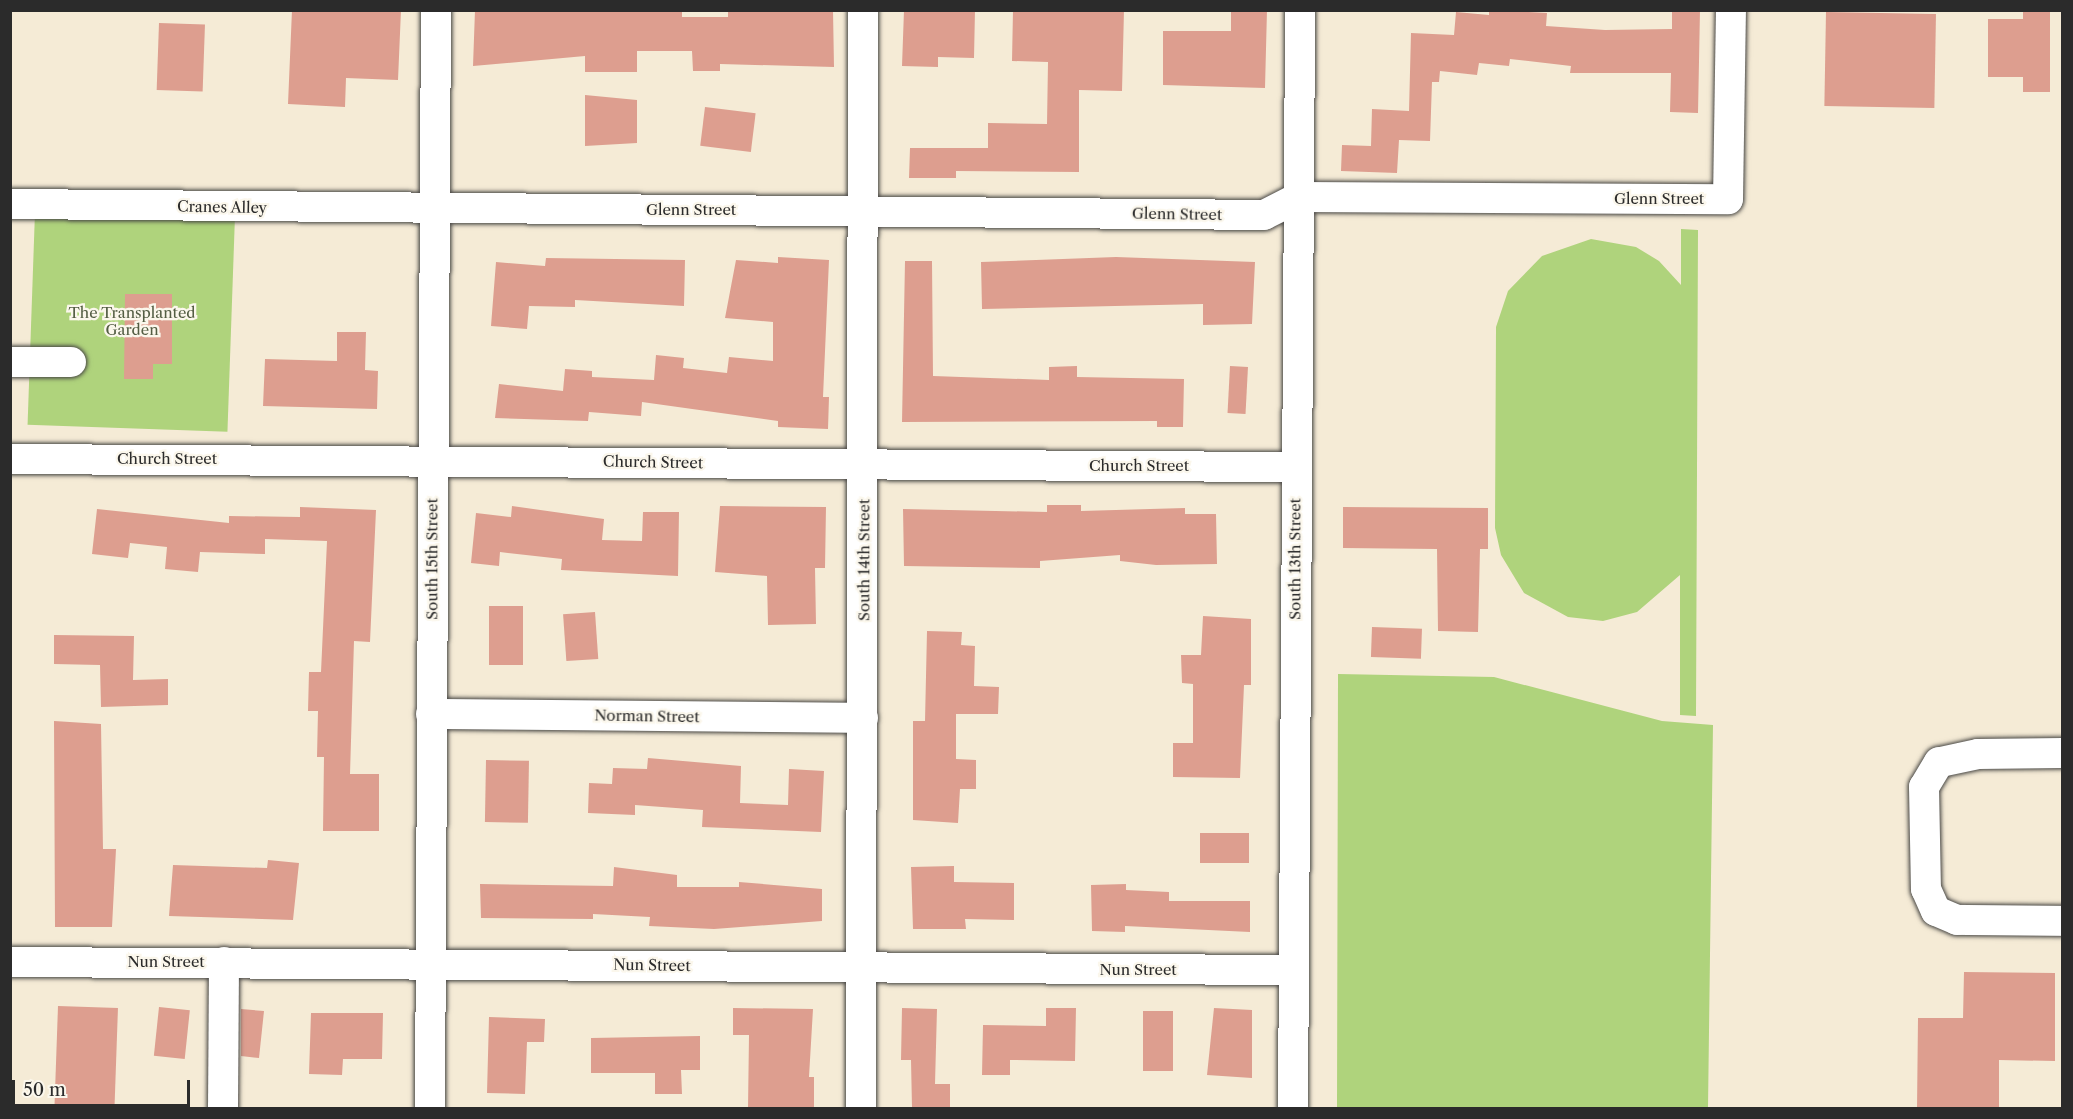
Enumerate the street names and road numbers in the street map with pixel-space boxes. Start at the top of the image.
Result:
street label: Glenn Street [1614,190,1704,208]
street label: Cranes Alley [177,197,267,217]
street label: Glenn Street [646,201,736,219]
street label: Glenn Street [1132,204,1222,224]
street label: Church Street [117,450,217,468]
street label: Church Street [603,452,703,472]
street label: Church Street [1089,457,1189,475]
street label: South 15th Street [423,498,441,620]
street label: South 13th Street [1286,498,1304,620]
street label: South 14th Street [855,499,873,621]
street label: Norman Street [594,706,700,726]
street label: Nun Street [127,953,205,971]
street label: Nun Street [613,955,691,975]
street label: Nun Street [1099,961,1177,979]

